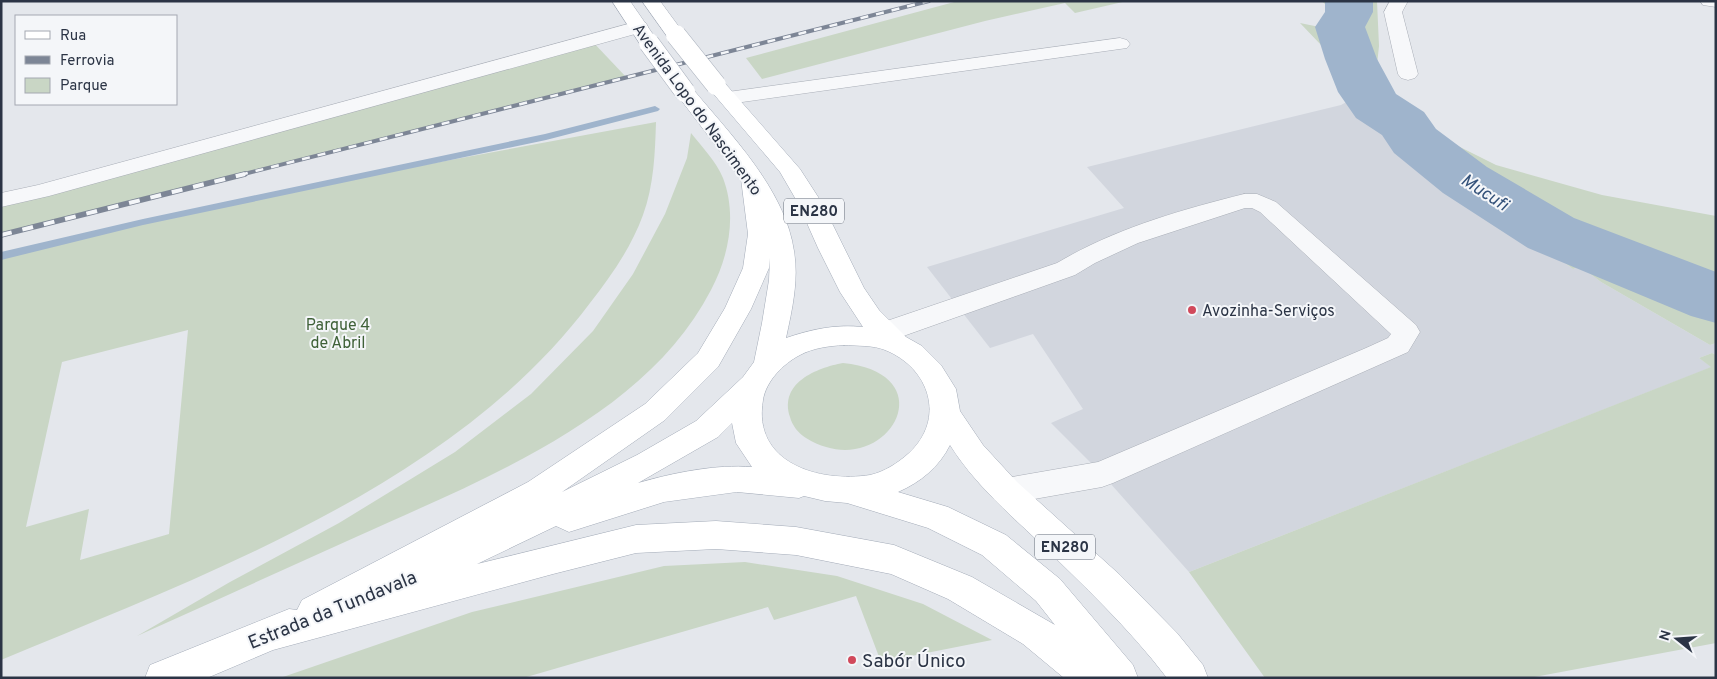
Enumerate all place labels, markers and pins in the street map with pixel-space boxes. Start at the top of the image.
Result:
place label: Avozinha-Serviços [1202,302,1335,322]
marker: Avozinha-Serviços [1186,304,1198,316]
place label: Sabór Único [862,649,966,674]
marker: Sabór Único [846,654,858,666]

